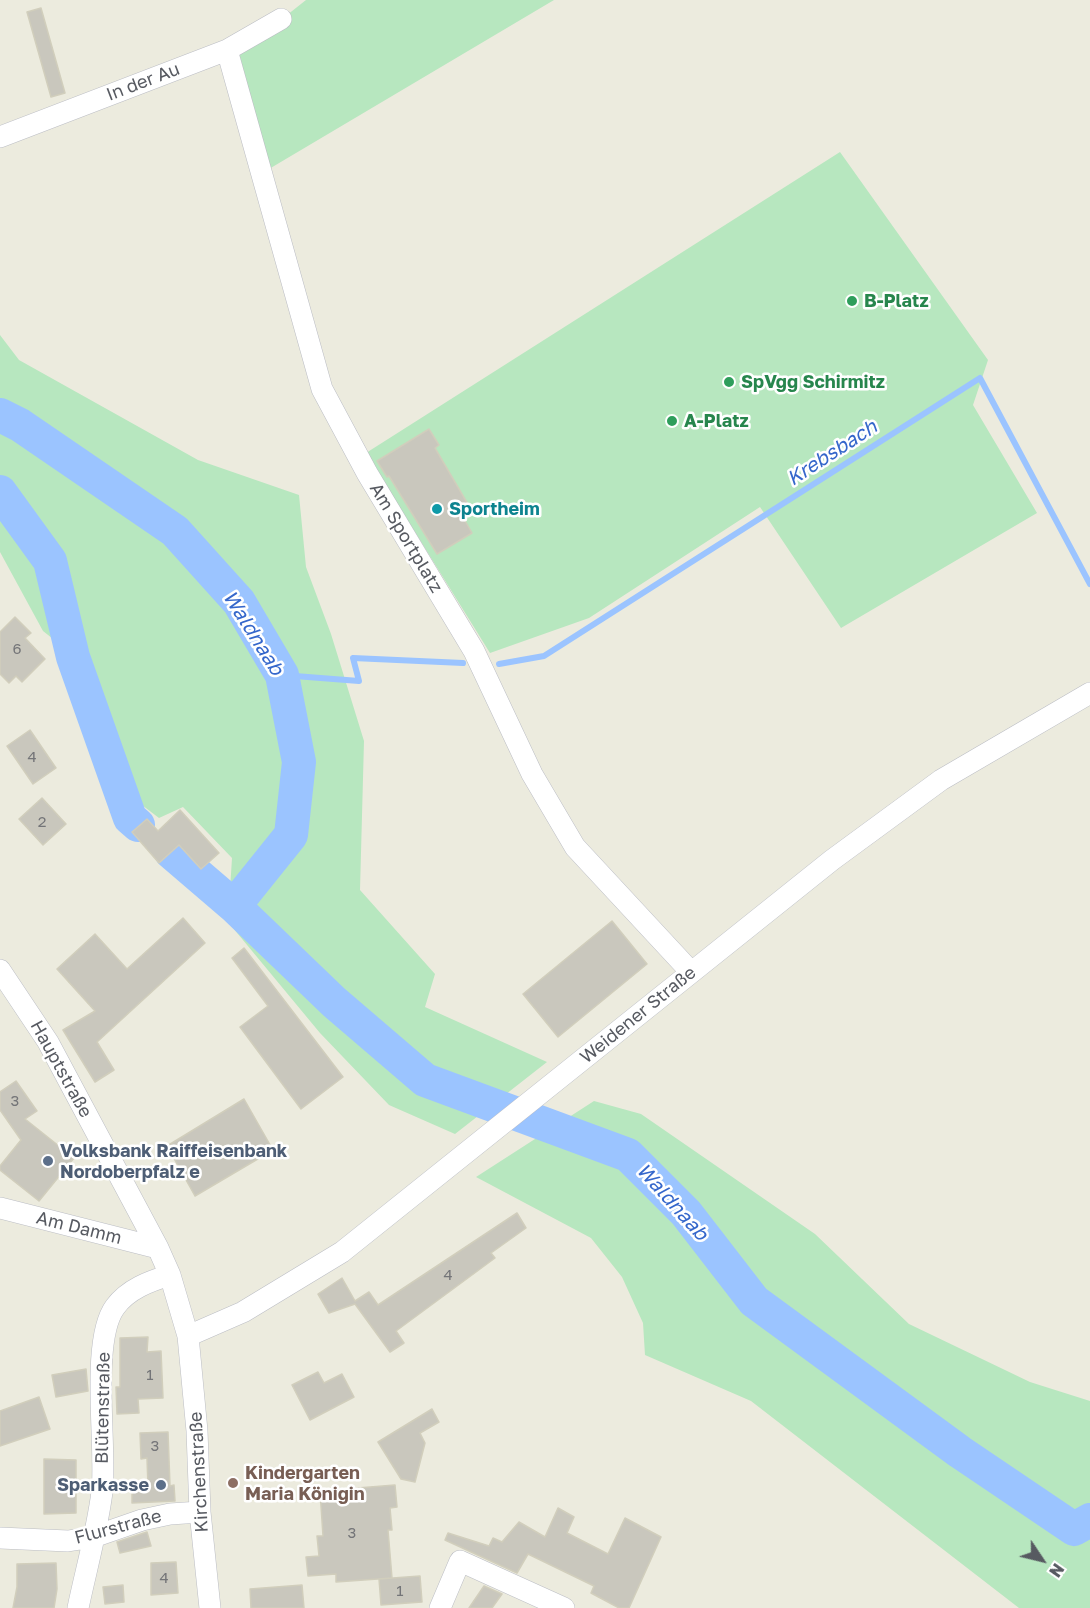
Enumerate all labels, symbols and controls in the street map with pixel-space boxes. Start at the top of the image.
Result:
street label: In der Au [103,58,183,106]
place label: B-Platz [864,290,929,312]
marker: B-Platz [845,294,859,308]
place label: SpVgg Schirmitz [741,371,885,393]
marker: SpVgg Schirmitz [722,375,736,389]
place label: A-Platz [684,410,749,432]
marker: A-Platz [665,414,679,428]
water label: Krebsbach [782,415,882,491]
street label: Am Sportplatz [365,479,447,597]
place label: Sportheim [449,498,540,520]
marker: Sportheim [430,502,444,516]
water label: Waldnaab [218,586,288,680]
house number: 6 [12,640,22,658]
house number: 4 [27,748,37,766]
house number: 2 [38,813,46,831]
street label: Weidener Straße [576,962,700,1068]
street label: Hauptstraße [25,1017,97,1121]
house number: 3 [11,1092,19,1110]
place label: Volksbank Raiffeisenbank Nordoberpfalz e [60,1140,287,1182]
marker: Volksbank Raiffeisenbank Nordoberpfalz e [41,1154,55,1168]
water label: Waldnaab [631,1159,713,1245]
street label: Am Damm [34,1207,124,1249]
house number: 4 [443,1266,453,1284]
street label: Blütenstraße [91,1352,115,1464]
house number: 1 [146,1366,154,1384]
street label: Kirchenstraße [185,1411,213,1533]
house number: 3 [151,1437,159,1455]
place label: Kindergarten Maria Königin [245,1462,365,1504]
place label: Sparkasse [57,1474,149,1496]
marker: Kindergarten Maria Königin [226,1476,240,1490]
marker: Sparkasse [154,1478,168,1492]
street label: Flurstraße [72,1505,164,1549]
house number: 3 [348,1524,356,1542]
north arrow [1012,1530,1072,1590]
text: N [1045,1560,1068,1581]
house number: 4 [159,1569,169,1587]
house number: 1 [396,1582,404,1600]

